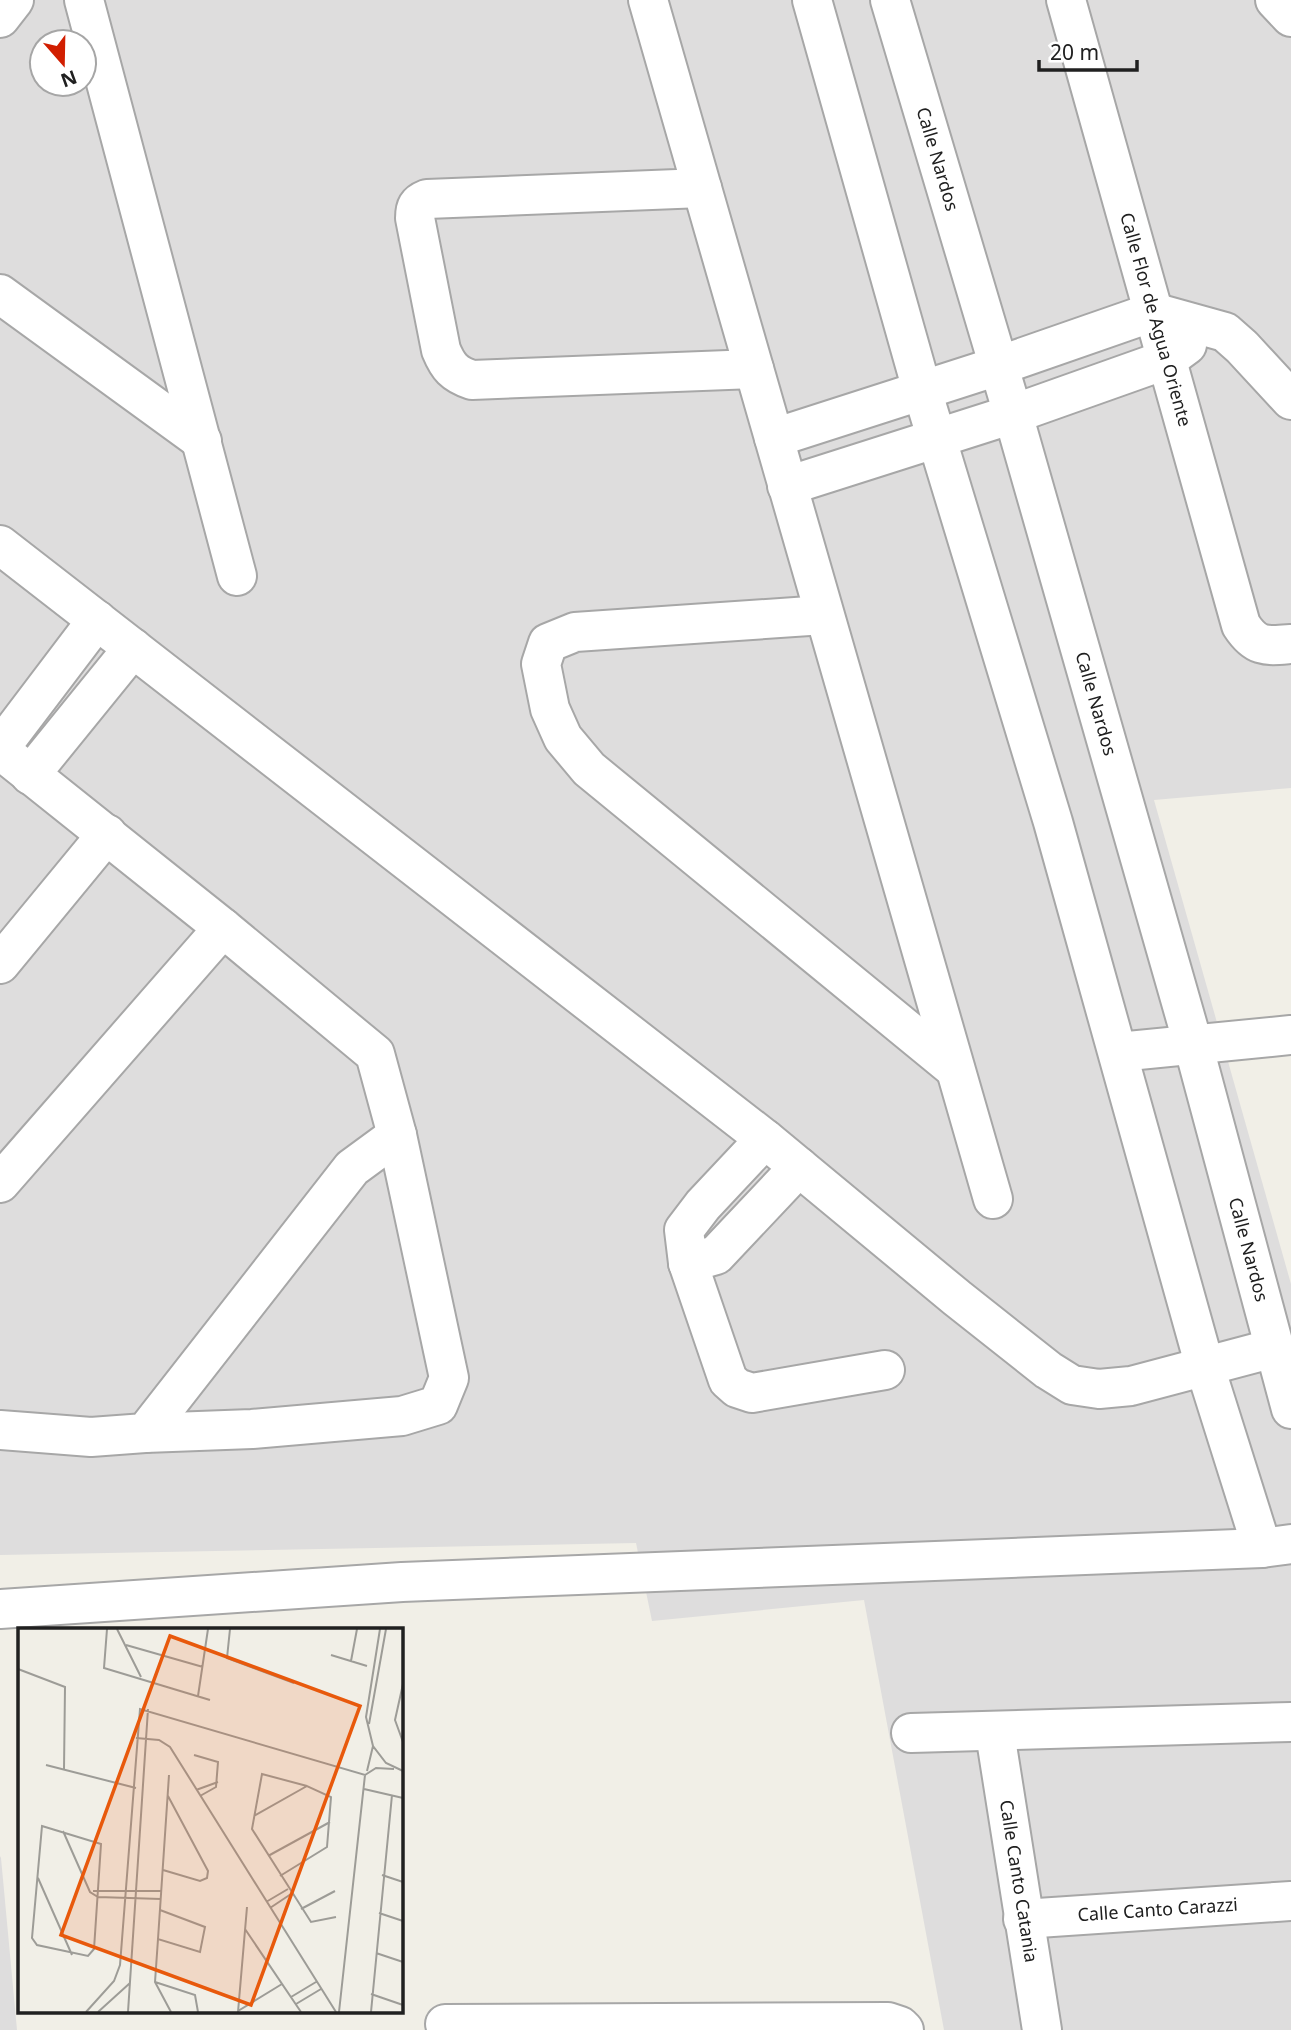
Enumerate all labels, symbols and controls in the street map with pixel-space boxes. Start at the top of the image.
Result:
north arrow [28,28,98,98]
scale bar [1039,28,1137,72]
text: 20 m [1050,38,1099,66]
text: N [57,64,81,94]
street label: Calle Nardos [911,104,965,214]
street label: Calle Flor de Agua Oriente [1115,210,1198,429]
street label: Calle Nardos [1070,648,1123,758]
street label: Calle Nardos [1224,1195,1275,1304]
inset map [18,1628,402,2012]
street label: Calle Canto Catania [995,1798,1044,1964]
street label: Calle Canto Carazzi [1077,1892,1239,1926]

